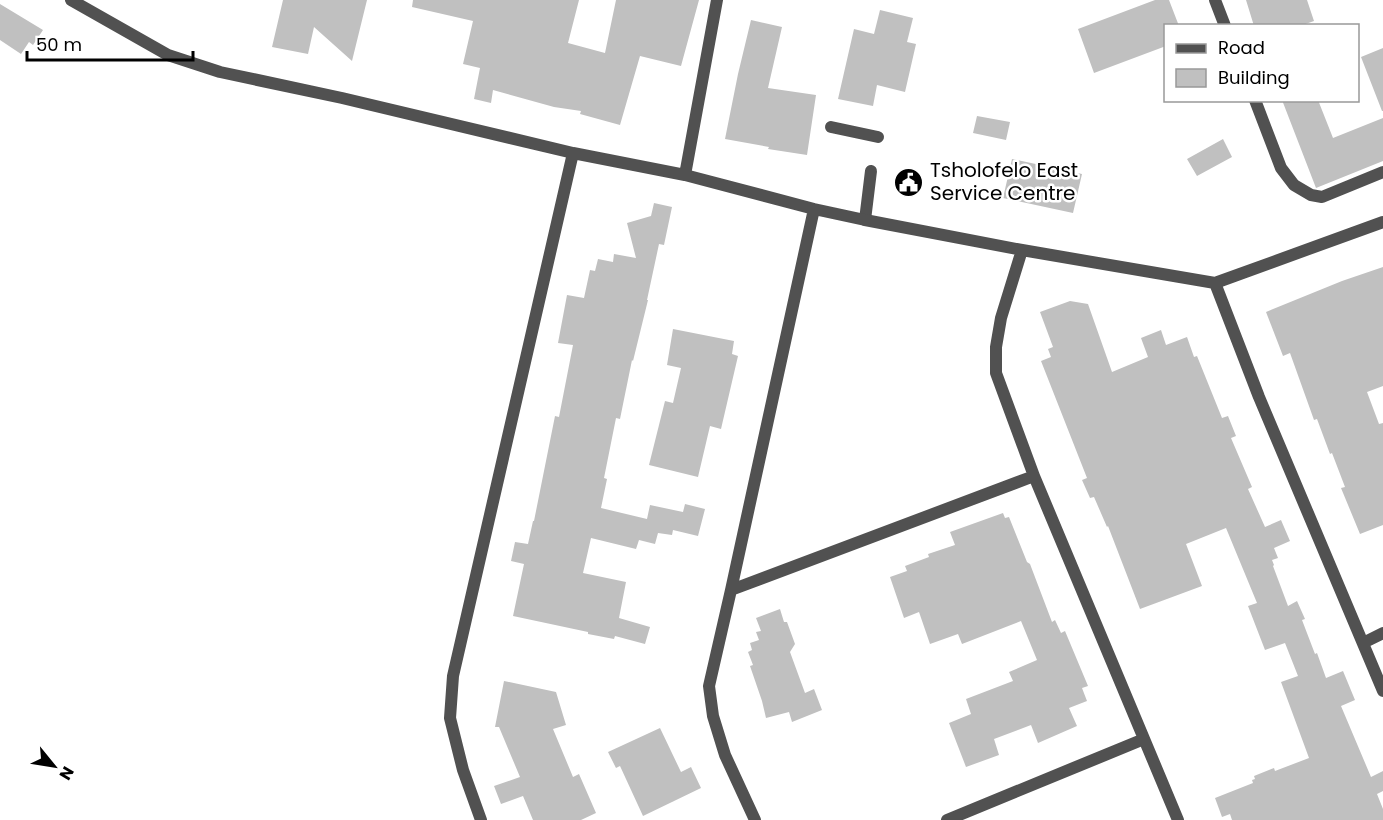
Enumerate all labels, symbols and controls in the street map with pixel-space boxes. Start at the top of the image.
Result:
scale bar [27,24,194,62]
legend [1164,24,1359,102]
text: 50 m [36,32,82,57]
text: Road [1218,35,1265,60]
text: Building [1218,65,1290,90]
place label: Tsholofelo East Service Centre [930,156,1078,207]
public building icon: Tsholofelo East Service Centre [893,166,925,198]
north arrow [24,736,84,796]
text: N [54,762,80,784]

